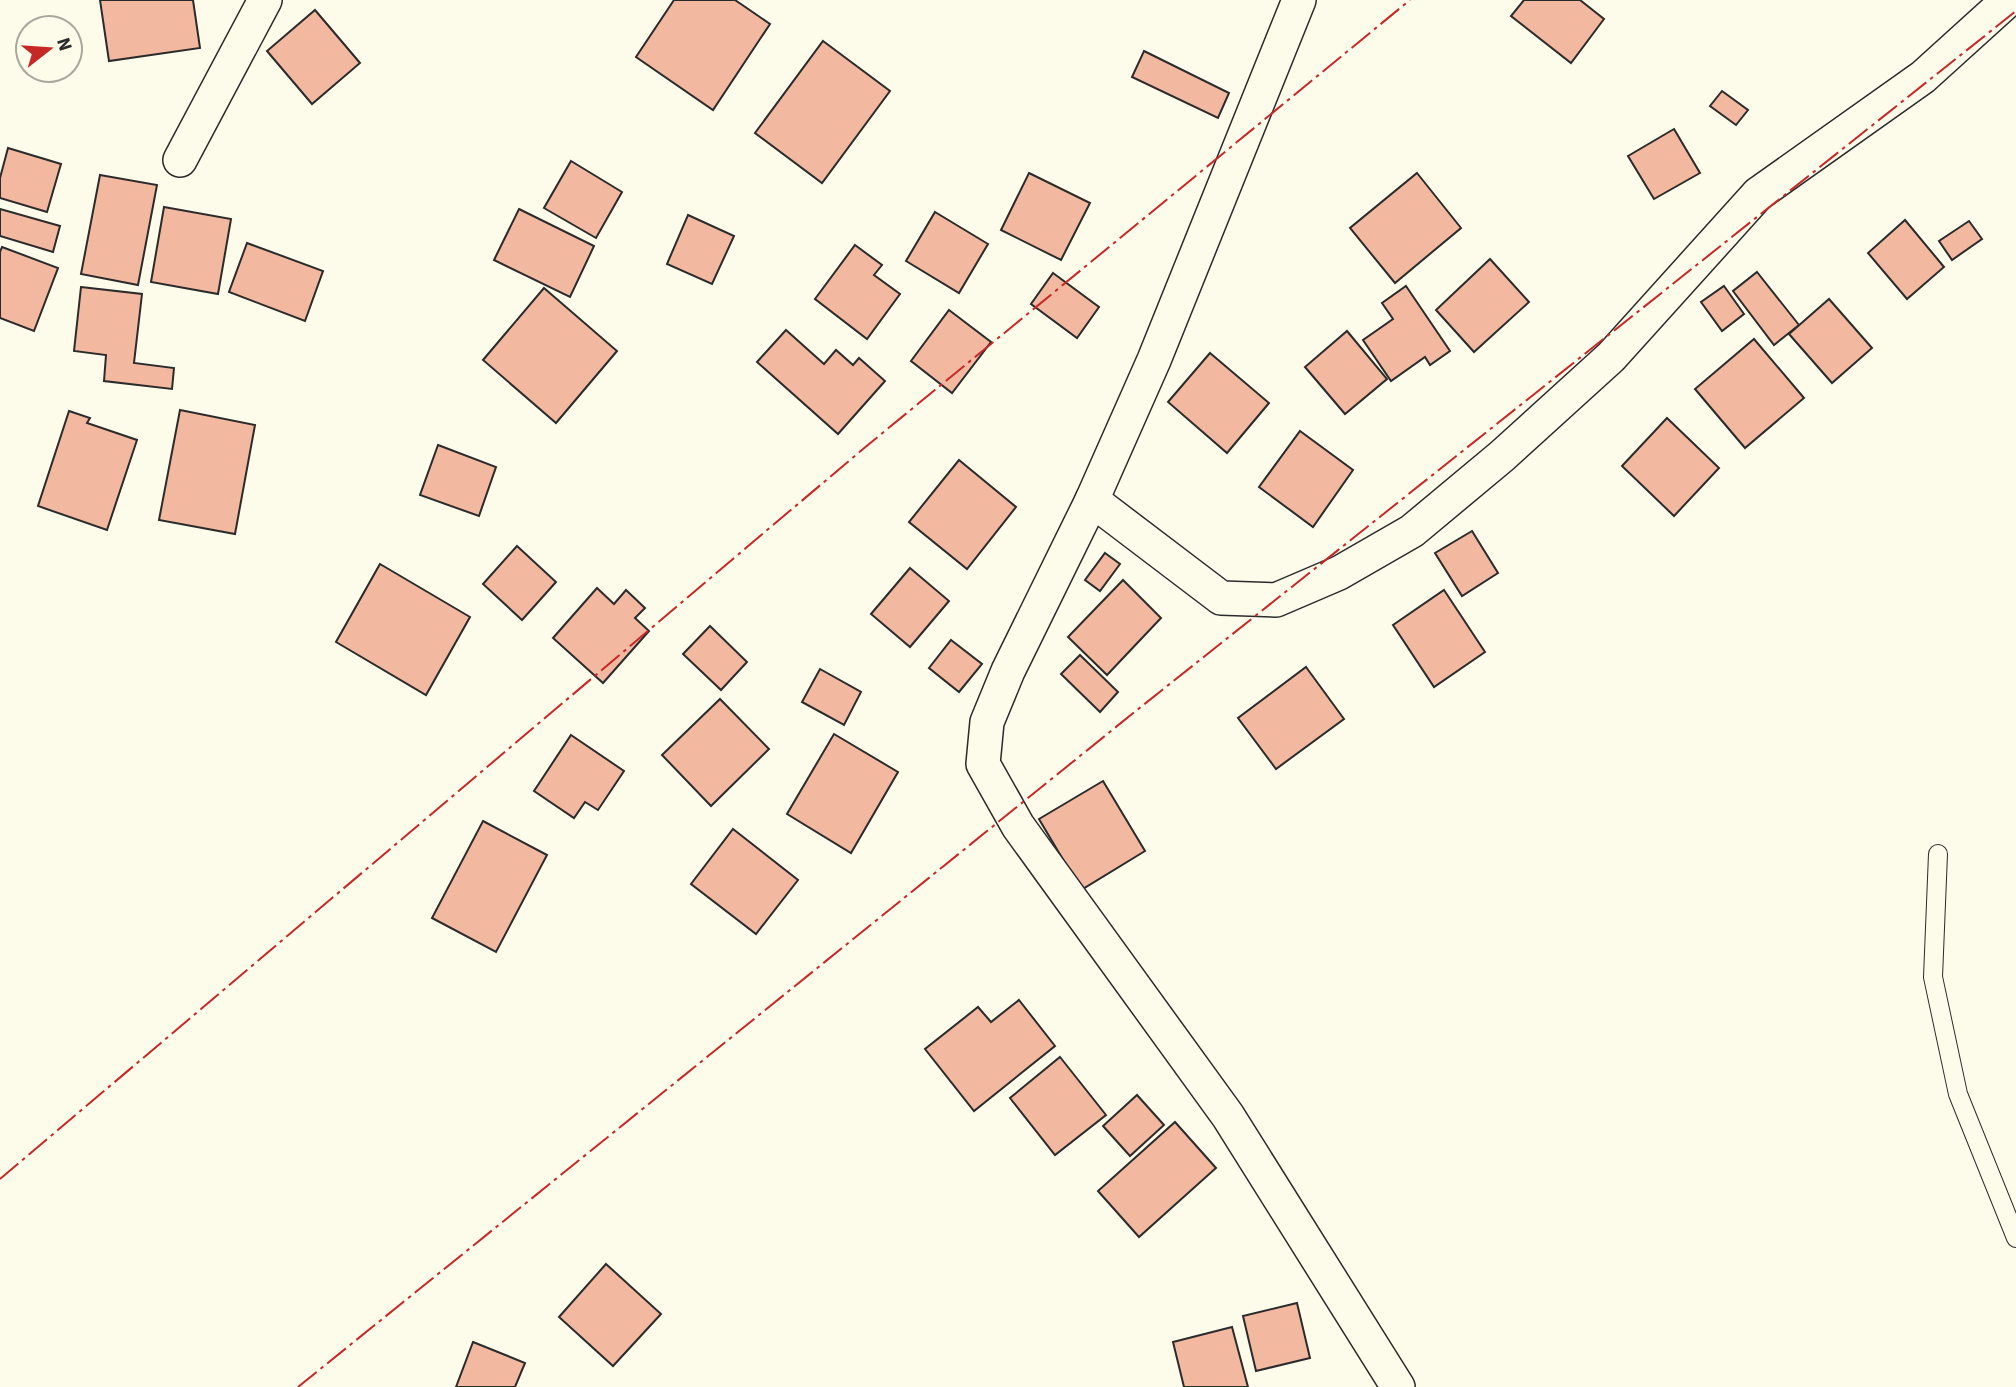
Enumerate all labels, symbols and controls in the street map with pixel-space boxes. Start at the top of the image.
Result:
north arrow [14,14,84,84]
text: N [49,34,79,54]

